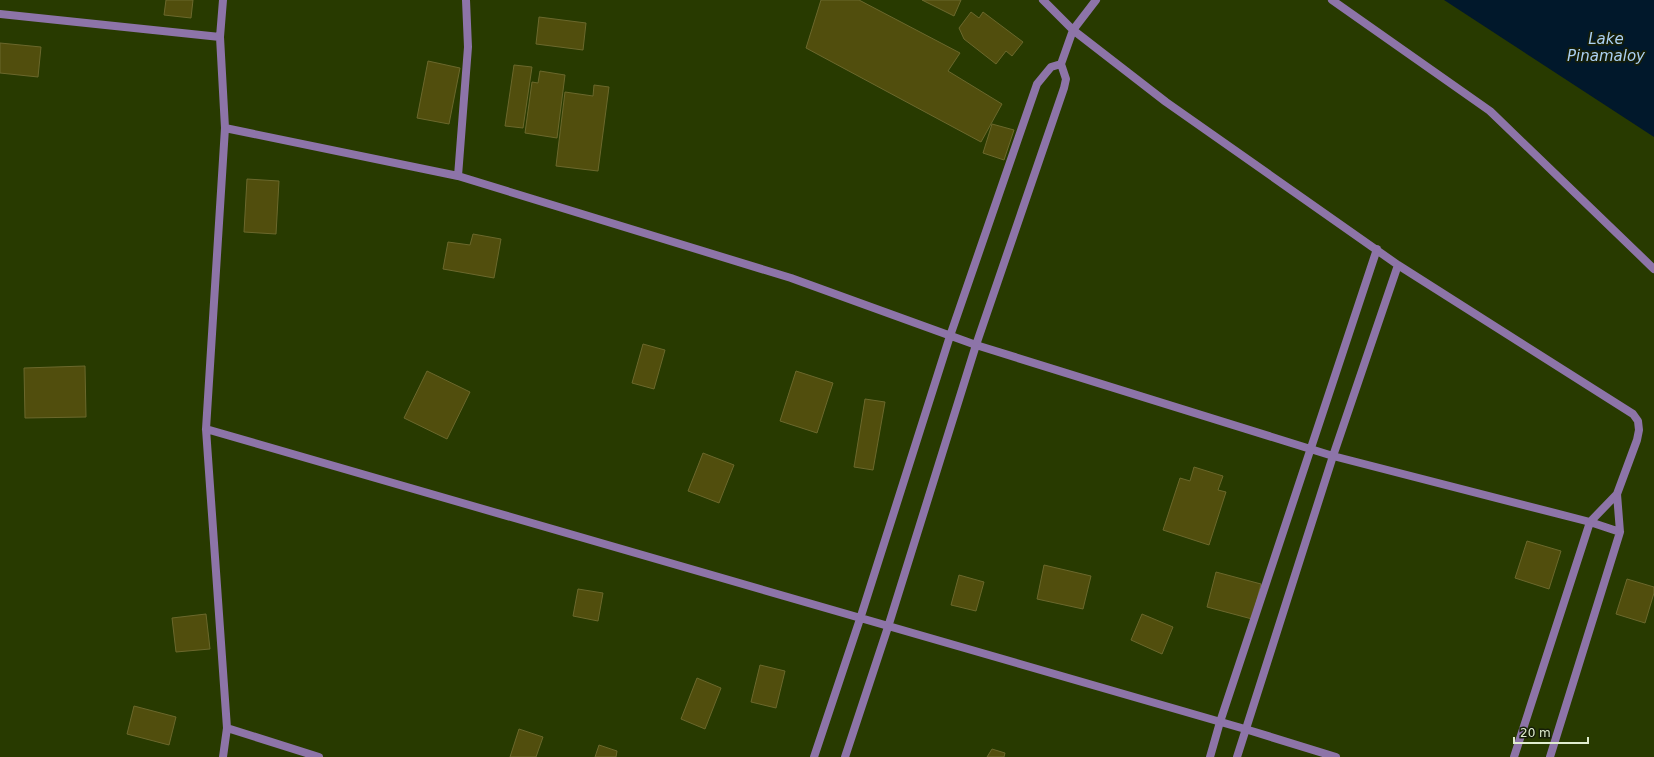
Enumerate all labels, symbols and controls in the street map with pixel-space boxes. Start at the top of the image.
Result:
water label: Lake Pinamaloy [1567,30,1646,65]
scale bar [1514,719,1588,745]
text: 20 m [1520,726,1551,740]

